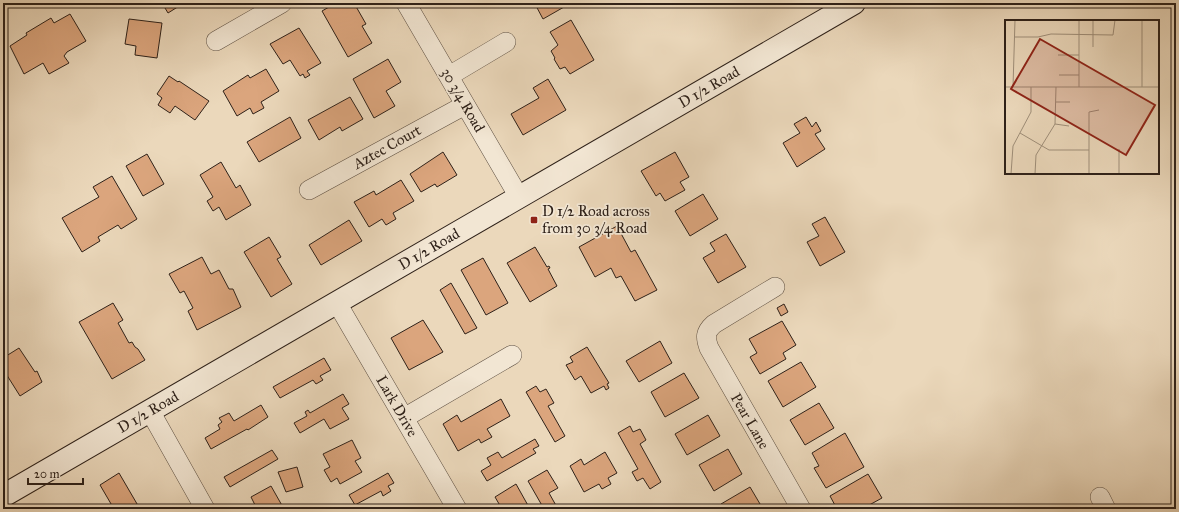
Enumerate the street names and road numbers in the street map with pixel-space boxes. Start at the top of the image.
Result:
street label: D 1/2 Road [675,62,743,112]
street label: 30 3/4 Road [437,65,489,136]
street label: Aztec Court [349,121,425,174]
street label: D 1/2 Road [395,224,463,274]
street label: Lark Drive [372,372,422,440]
street label: D 1/2 Road [114,387,182,437]
street label: Pear Lane [727,390,773,452]

